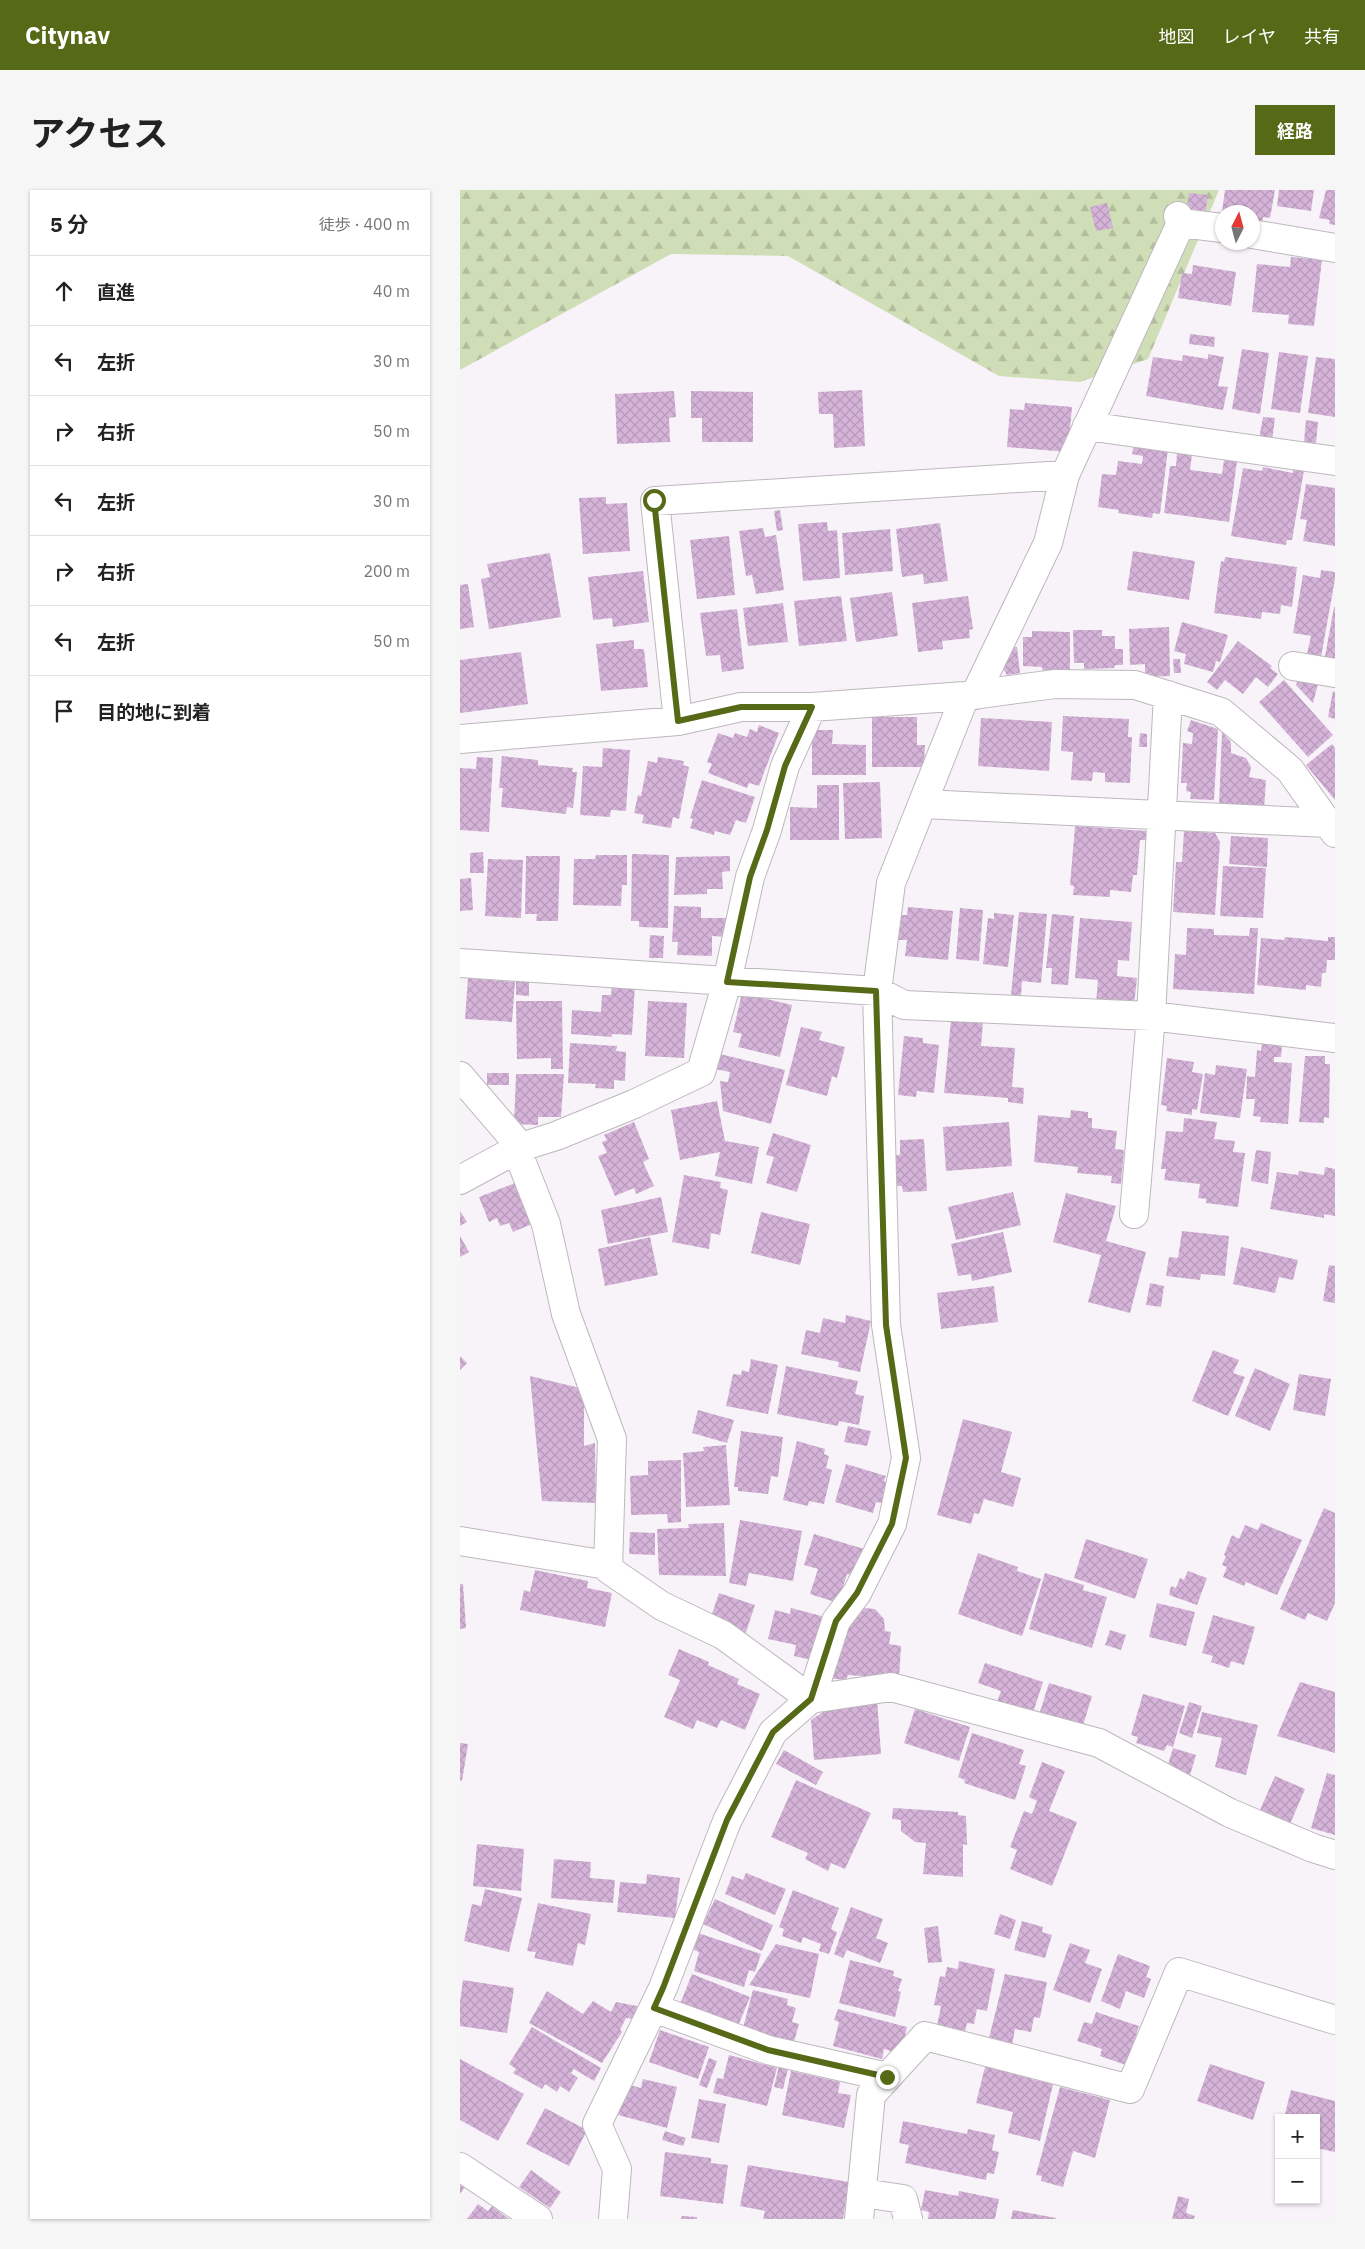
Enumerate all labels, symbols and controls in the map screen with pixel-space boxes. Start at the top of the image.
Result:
text: Citynav [25,19,110,51]
text: 地図 [1159,25,1195,48]
text: レイヤ [1223,25,1276,48]
text: 共有 [1304,25,1340,48]
button: 経路 [1255,105,1335,155]
text: アクセス [30,110,168,156]
north arrow [1215,205,1260,250]
text: 5 分 [50,210,89,238]
text: 徒歩 · 400 m [319,214,410,234]
icon: ahead [50,277,78,305]
text: 直進 [97,280,135,304]
text: 40 m [373,281,410,301]
icon: left [50,347,78,375]
text: 左折 [97,350,135,374]
text: 30 m [373,351,410,371]
icon: right [50,417,78,445]
text: 右折 [97,420,135,444]
text: 50 m [373,421,410,441]
icon: left [50,487,78,515]
route start [643,489,666,512]
text: 左折 [97,490,135,514]
text: 30 m [373,491,410,511]
icon: right [50,557,78,585]
text: 右折 [97,560,135,584]
text: 200 m [363,561,410,581]
icon: left [50,627,78,655]
text: 左折 [97,630,135,654]
text: 50 m [373,631,410,651]
icon: arrive [50,697,78,725]
text: 目的地に到着 [97,700,211,724]
route end [876,2066,899,2089]
map controls [1275,2114,1320,2204]
button: + [1275,2114,1320,2159]
button: − [1275,2159,1320,2204]

